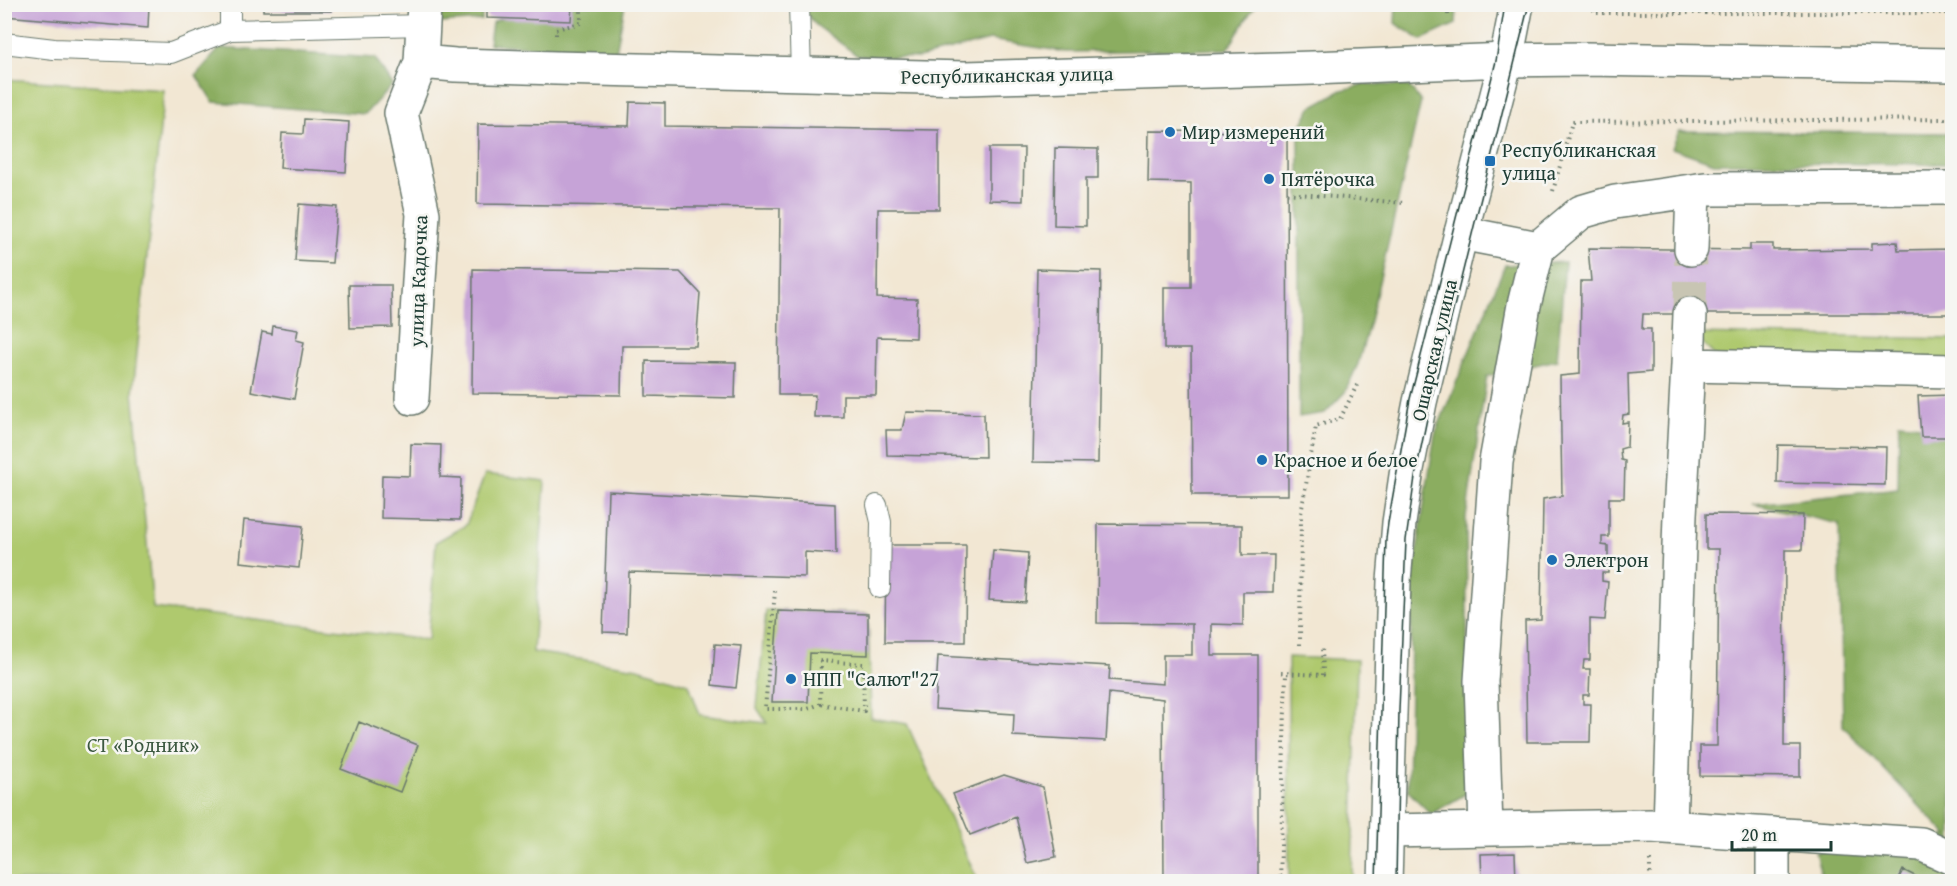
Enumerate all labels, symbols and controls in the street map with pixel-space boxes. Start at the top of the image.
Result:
street label: Республиканская улица [900,58,1114,91]
place label: Мир измерений [1182,117,1325,146]
marker: Мир измерений [1163,125,1177,139]
place label: Республиканская улица [1501,135,1656,187]
marker: Республиканская улица [1483,154,1497,168]
place label: Пятёрочка [1281,164,1375,193]
marker: Пятёрочка [1262,172,1276,186]
street label: улица Кадочка [401,214,434,348]
street label: Ошарская улица [1403,276,1464,424]
place label: Красное и белое [1274,445,1418,474]
marker: Красное и белое [1255,453,1269,467]
place label: Электрон [1564,545,1649,574]
marker: Электрон [1545,553,1559,567]
place label: НПП "Салют"27 [803,664,939,693]
marker: НПП "Салют"27 [784,672,798,686]
park label: СТ «Родник» [87,730,199,759]
scale bar [1732,814,1831,852]
text: 20 m [1741,821,1777,848]

